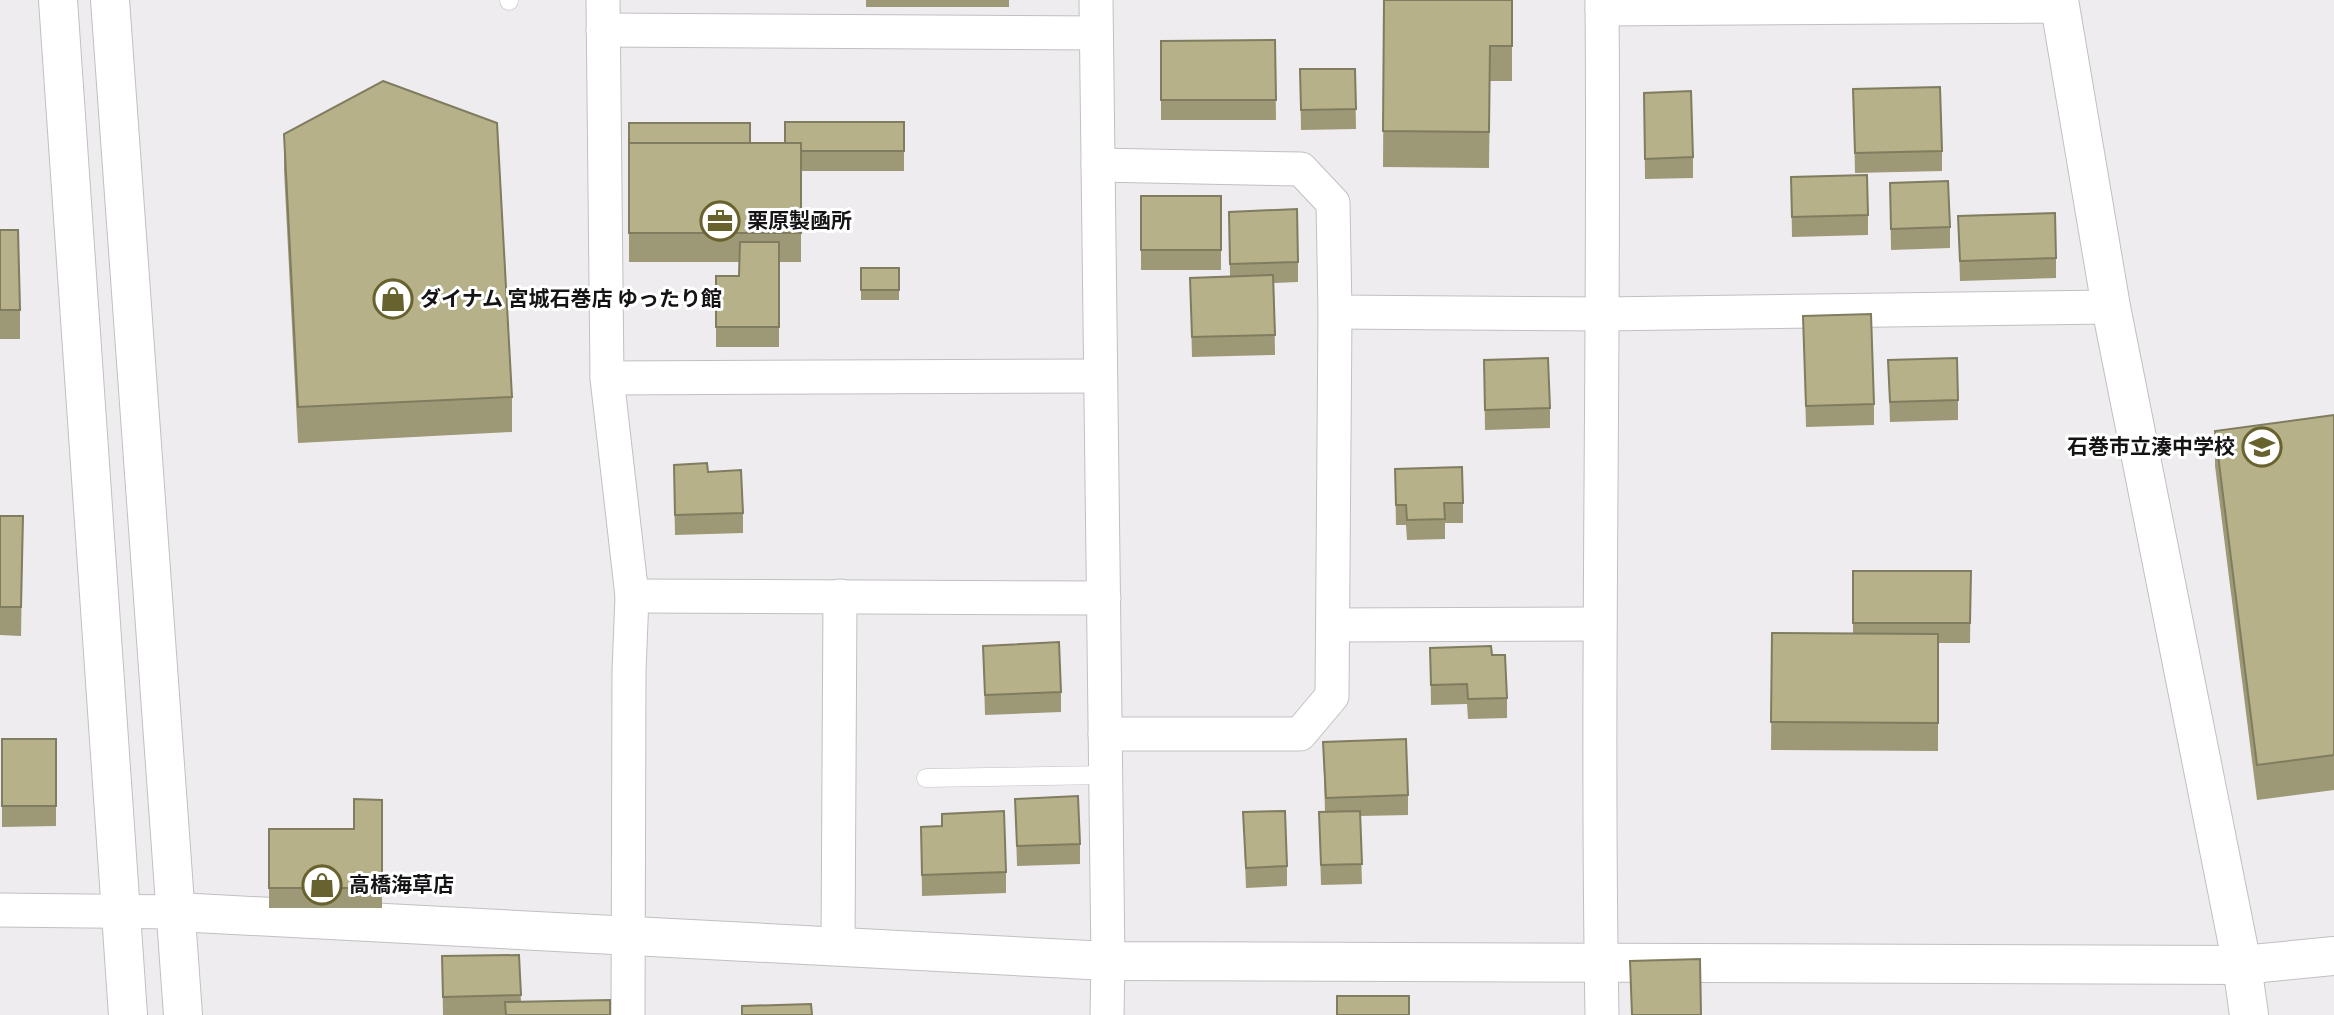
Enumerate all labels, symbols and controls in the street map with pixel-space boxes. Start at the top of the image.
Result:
office icon: 栗原製凾所 [699,200,741,242]
place label: 栗原製凾所 [747,206,852,235]
shop icon: ダイナム 宮城石巻店 ゆったり館 [372,278,414,320]
place label: ダイナム 宮城石巻店 ゆったり館 [420,284,722,313]
school or university icon: 石巻市立湊中学校 [2241,426,2283,468]
place label: 石巻市立湊中学校 [2067,432,2235,461]
shop icon: 高橋海草店 [301,864,343,906]
place label: 高橋海草店 [349,870,454,899]

